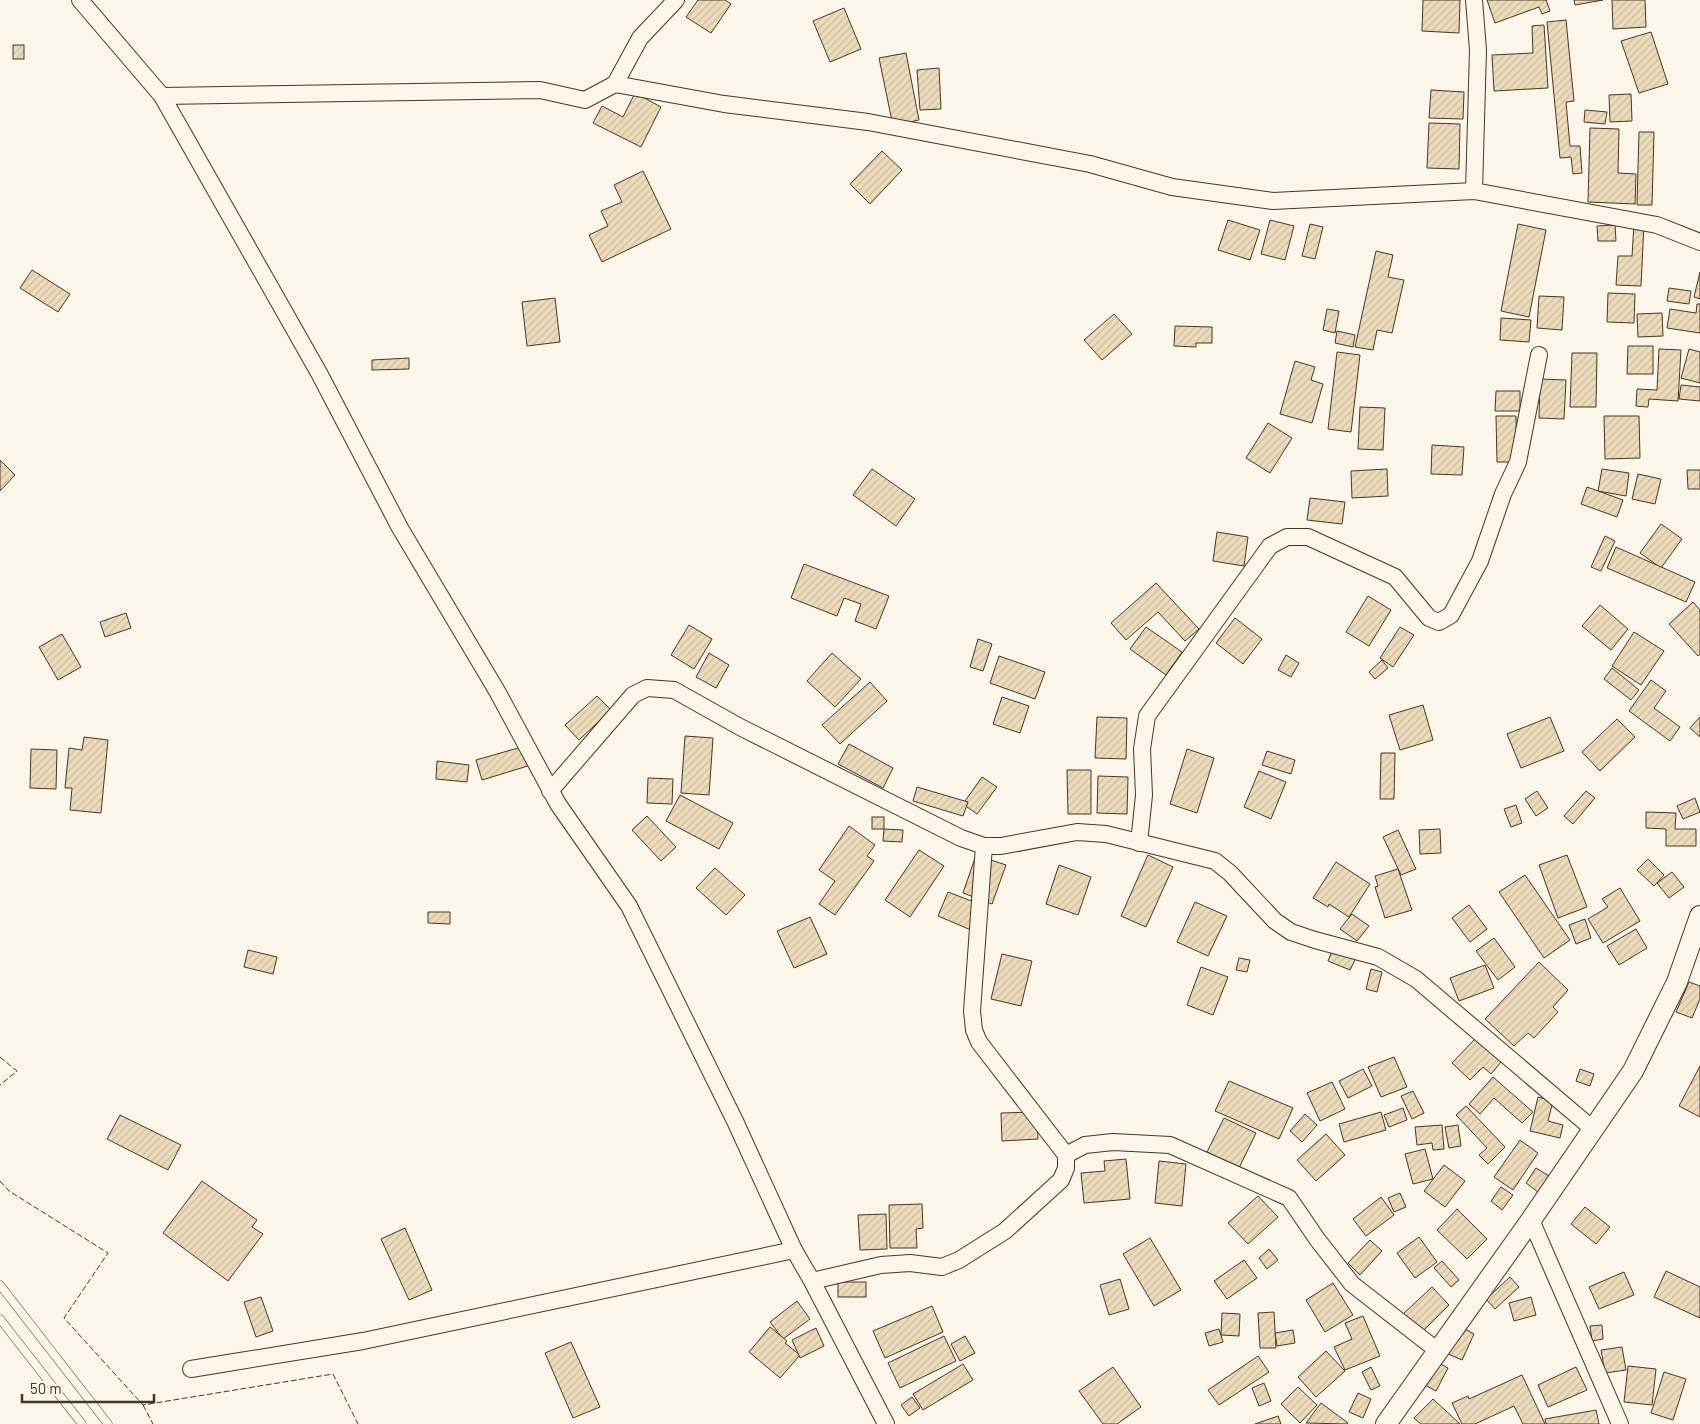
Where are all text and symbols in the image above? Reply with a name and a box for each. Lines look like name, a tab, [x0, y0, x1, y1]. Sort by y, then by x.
scale bar	[22, 1372, 155, 1404]
text: 50 m	[30, 1379, 62, 1397]

